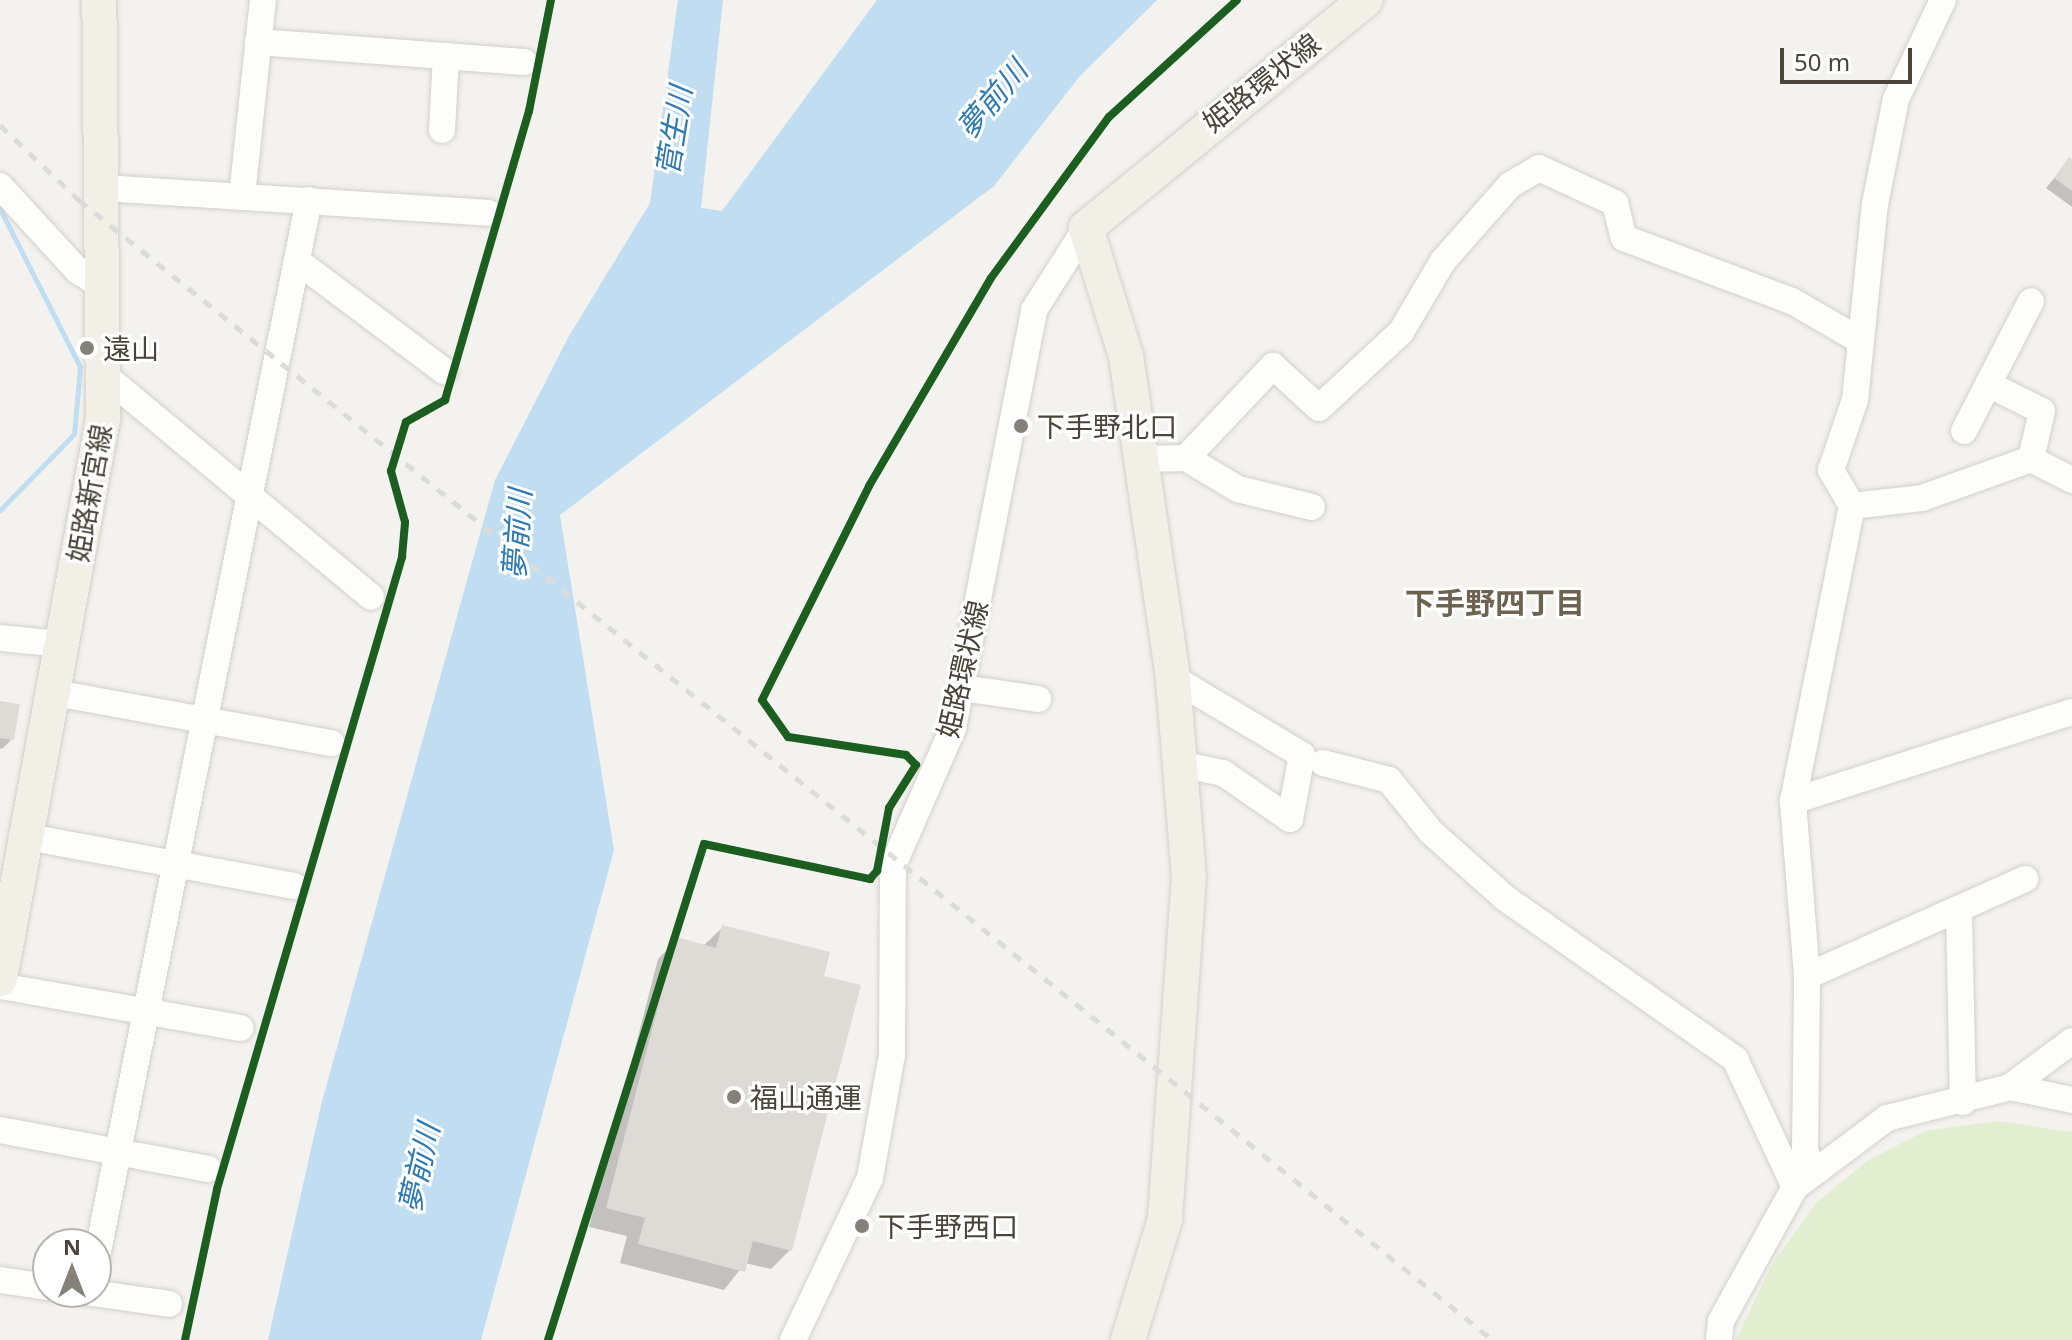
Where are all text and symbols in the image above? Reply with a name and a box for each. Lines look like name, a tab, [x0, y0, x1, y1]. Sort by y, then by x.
street label: 姫路環状線	[1195, 26, 1327, 138]
scale bar	[1784, 32, 1916, 82]
text: 50 m	[1794, 45, 1850, 78]
water label: 夢前川	[949, 53, 1035, 145]
water label: 菅生川	[649, 84, 699, 178]
place label: 遠山	[103, 331, 159, 365]
marker: 遠山	[78, 339, 96, 357]
place label: 下手野北口	[1037, 409, 1177, 443]
marker: 下手野北口	[1012, 417, 1030, 435]
street label: 姫路新宮線	[60, 421, 118, 565]
water label: 夢前川	[496, 488, 538, 580]
district label: 下手野四丁目	[1405, 585, 1585, 621]
street label: 姫路環状線	[930, 597, 994, 741]
place label: 福山通運	[750, 1080, 862, 1114]
marker: 福山通運	[725, 1088, 743, 1106]
water label: 夢前川	[391, 1120, 447, 1216]
place label: 下手野西口	[878, 1209, 1018, 1243]
marker: 下手野西口	[853, 1217, 871, 1235]
north arrow	[32, 1228, 112, 1308]
text: N	[63, 1231, 81, 1261]

